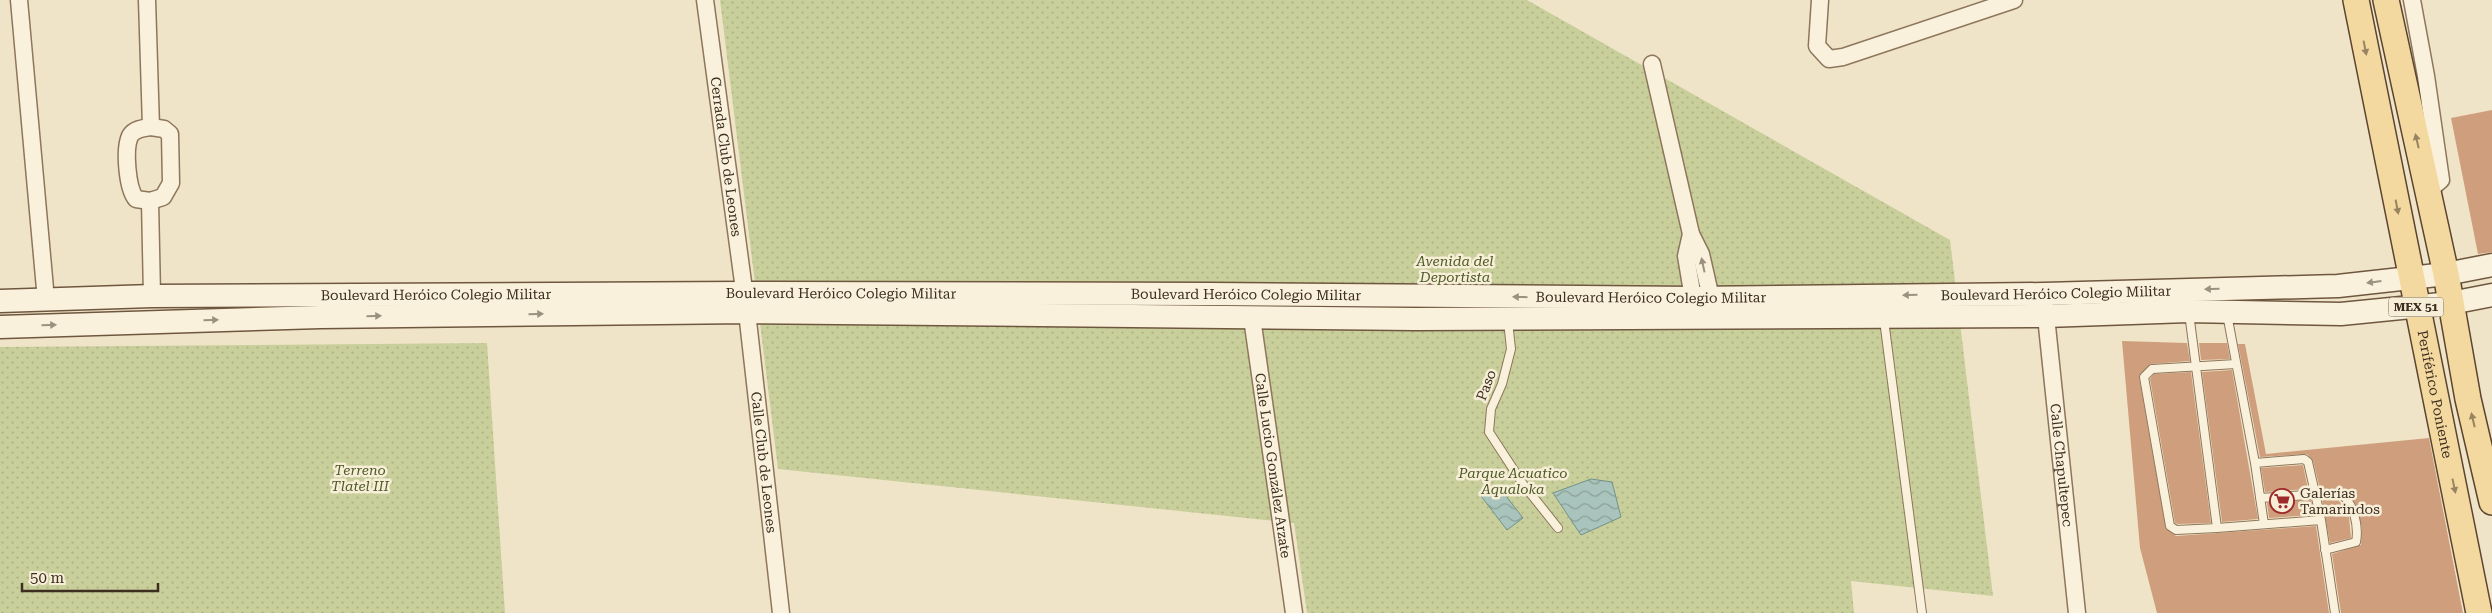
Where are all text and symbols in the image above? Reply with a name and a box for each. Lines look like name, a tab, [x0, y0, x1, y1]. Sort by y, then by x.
one-way arrow	[2362, 40, 2370, 56]
street label: Cerrada Club de Leones	[707, 76, 745, 238]
one-way arrow	[2413, 133, 2421, 149]
one-way arrow	[2393, 200, 2401, 216]
park label: Avenida del Deportista	[1416, 253, 1493, 285]
one-way arrow	[1699, 257, 1707, 273]
one-way arrow	[2366, 278, 2382, 286]
street label: Boulevard Heróico Colegio Militar	[1941, 283, 2172, 303]
street label: Boulevard Heróico Colegio Militar	[726, 285, 956, 301]
one-way arrow	[2204, 285, 2220, 293]
street label: Boulevard Heróico Colegio Militar	[321, 286, 551, 303]
street label: Boulevard Heróico Colegio Militar	[1131, 286, 1361, 303]
street label: Boulevard Heróico Colegio Militar	[1536, 289, 1766, 306]
one-way arrow	[1902, 292, 1918, 300]
one-way arrow	[1512, 293, 1528, 301]
road number: MEX 51	[2388, 298, 2444, 316]
one-way arrow	[528, 310, 544, 318]
one-way arrow	[366, 312, 382, 320]
one-way arrow	[203, 316, 219, 324]
one-way arrow	[41, 321, 57, 329]
street label: Periférico Poniente	[2414, 329, 2456, 460]
street label: Paso	[1473, 367, 1499, 403]
street label: Calle Lucio González Arzate	[1252, 372, 1294, 559]
street label: Calle Club de Leones	[748, 391, 780, 534]
street label: Calle Chapultepec	[2047, 403, 2076, 528]
one-way arrow	[2469, 413, 2477, 428]
park label: Terreno Tlatel III	[331, 462, 390, 494]
park label: Parque Acuatico Aqualoka	[1458, 465, 1567, 497]
one-way arrow	[2450, 479, 2458, 494]
place label: Galerías Tamarindos	[2300, 485, 2380, 517]
supermarket icon: Galerías Tamarindos	[2269, 488, 2295, 514]
scale bar	[22, 560, 159, 592]
text: 50 m	[30, 569, 65, 587]

